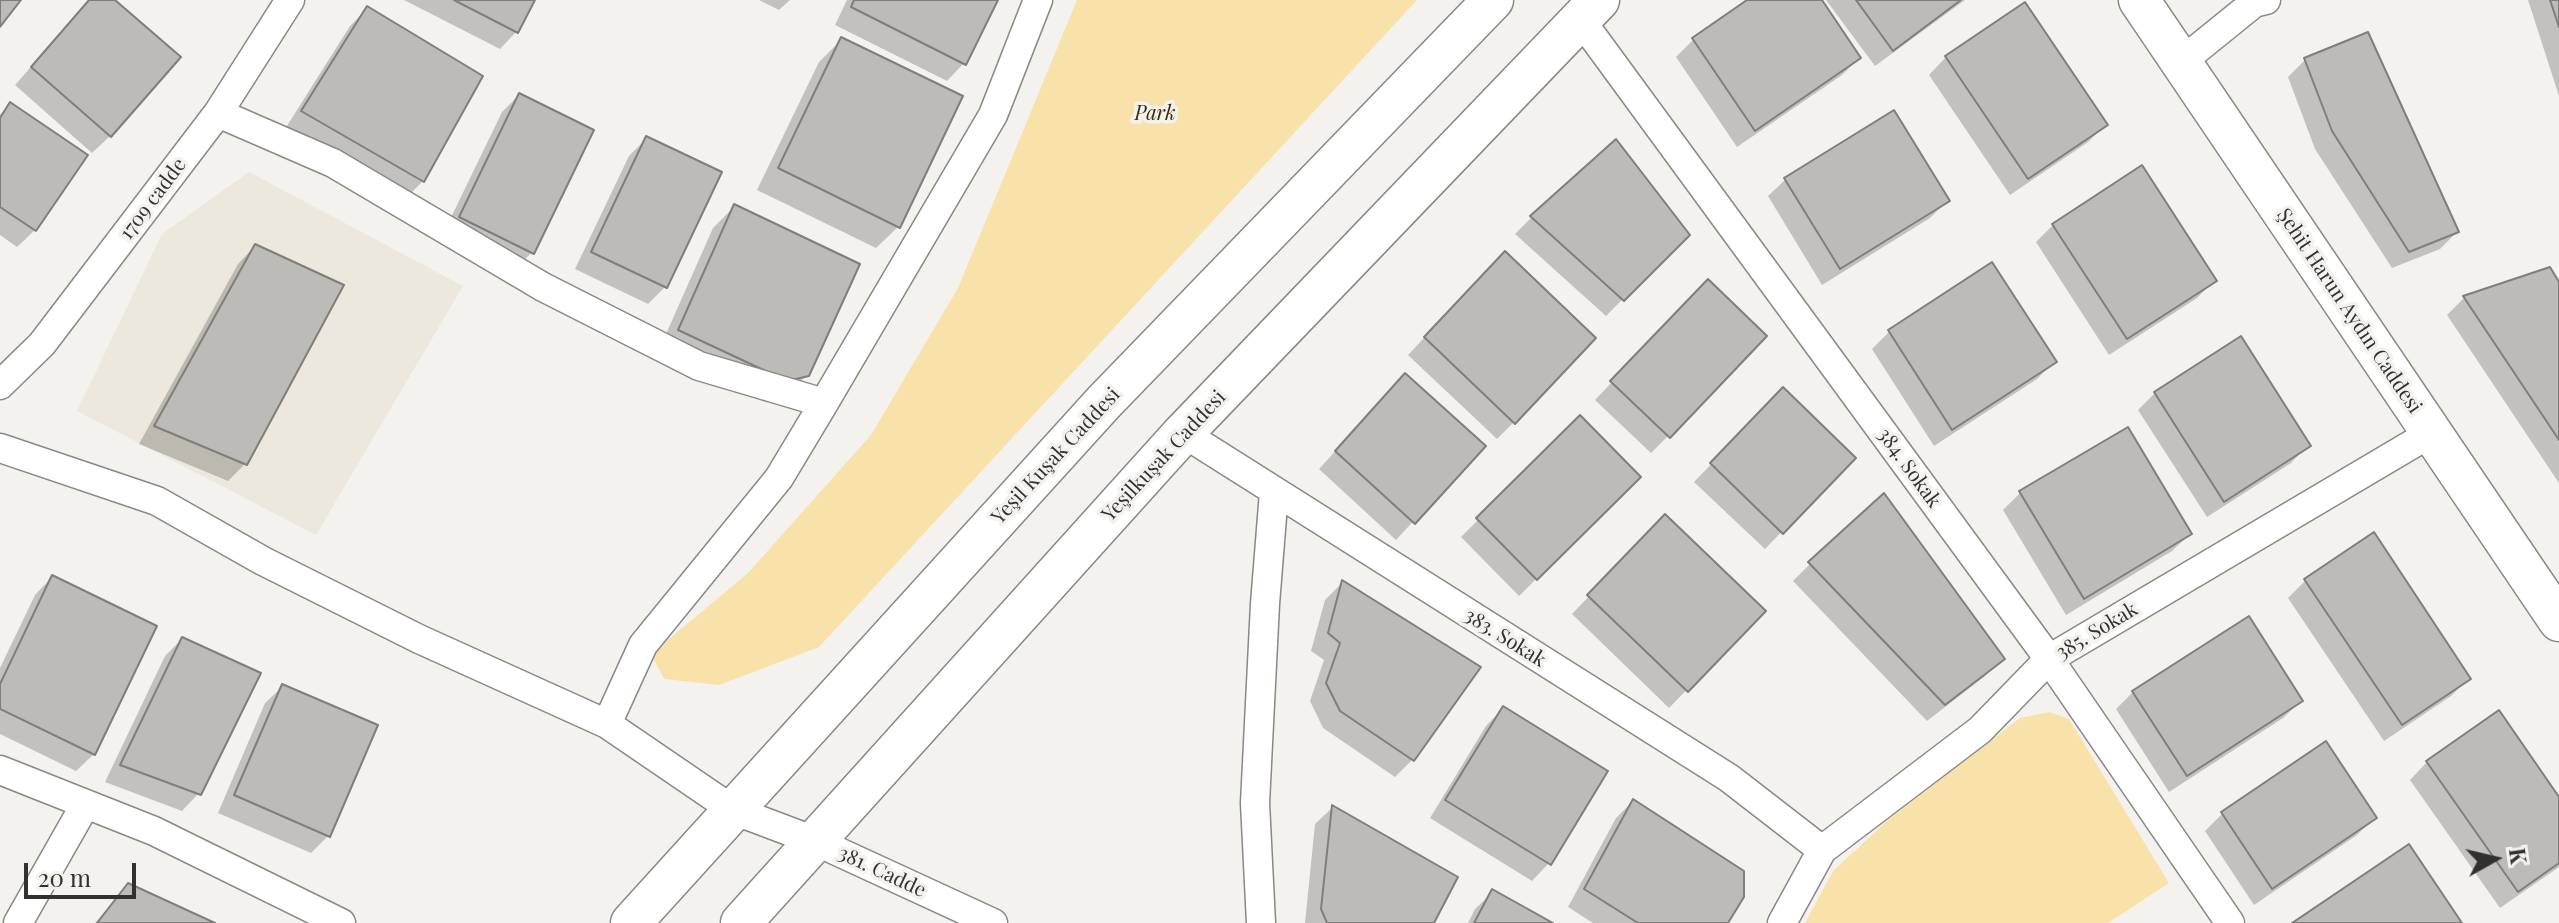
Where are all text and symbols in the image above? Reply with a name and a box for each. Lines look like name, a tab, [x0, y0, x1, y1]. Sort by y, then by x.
park label: Park	[1135, 102, 1175, 126]
street label: 1709 cadde	[115, 154, 191, 244]
street label: Şehit Harun Aydın Caddesi	[2271, 204, 2427, 418]
street label: Yeşil Kuşak Caddesi	[987, 383, 1125, 529]
street label: Yeşilkuşak Caddesi	[1097, 385, 1231, 527]
street label: 384. Sokak	[1872, 423, 1946, 513]
street label: 385. Sokak	[2052, 597, 2142, 665]
street label: 383. Sokak	[1460, 604, 1550, 672]
north arrow	[2455, 819, 2535, 899]
street label: 381. Cadde	[834, 841, 930, 903]
text: K	[2503, 846, 2535, 866]
scale bar	[28, 847, 140, 897]
text: 20 m	[38, 861, 91, 893]

